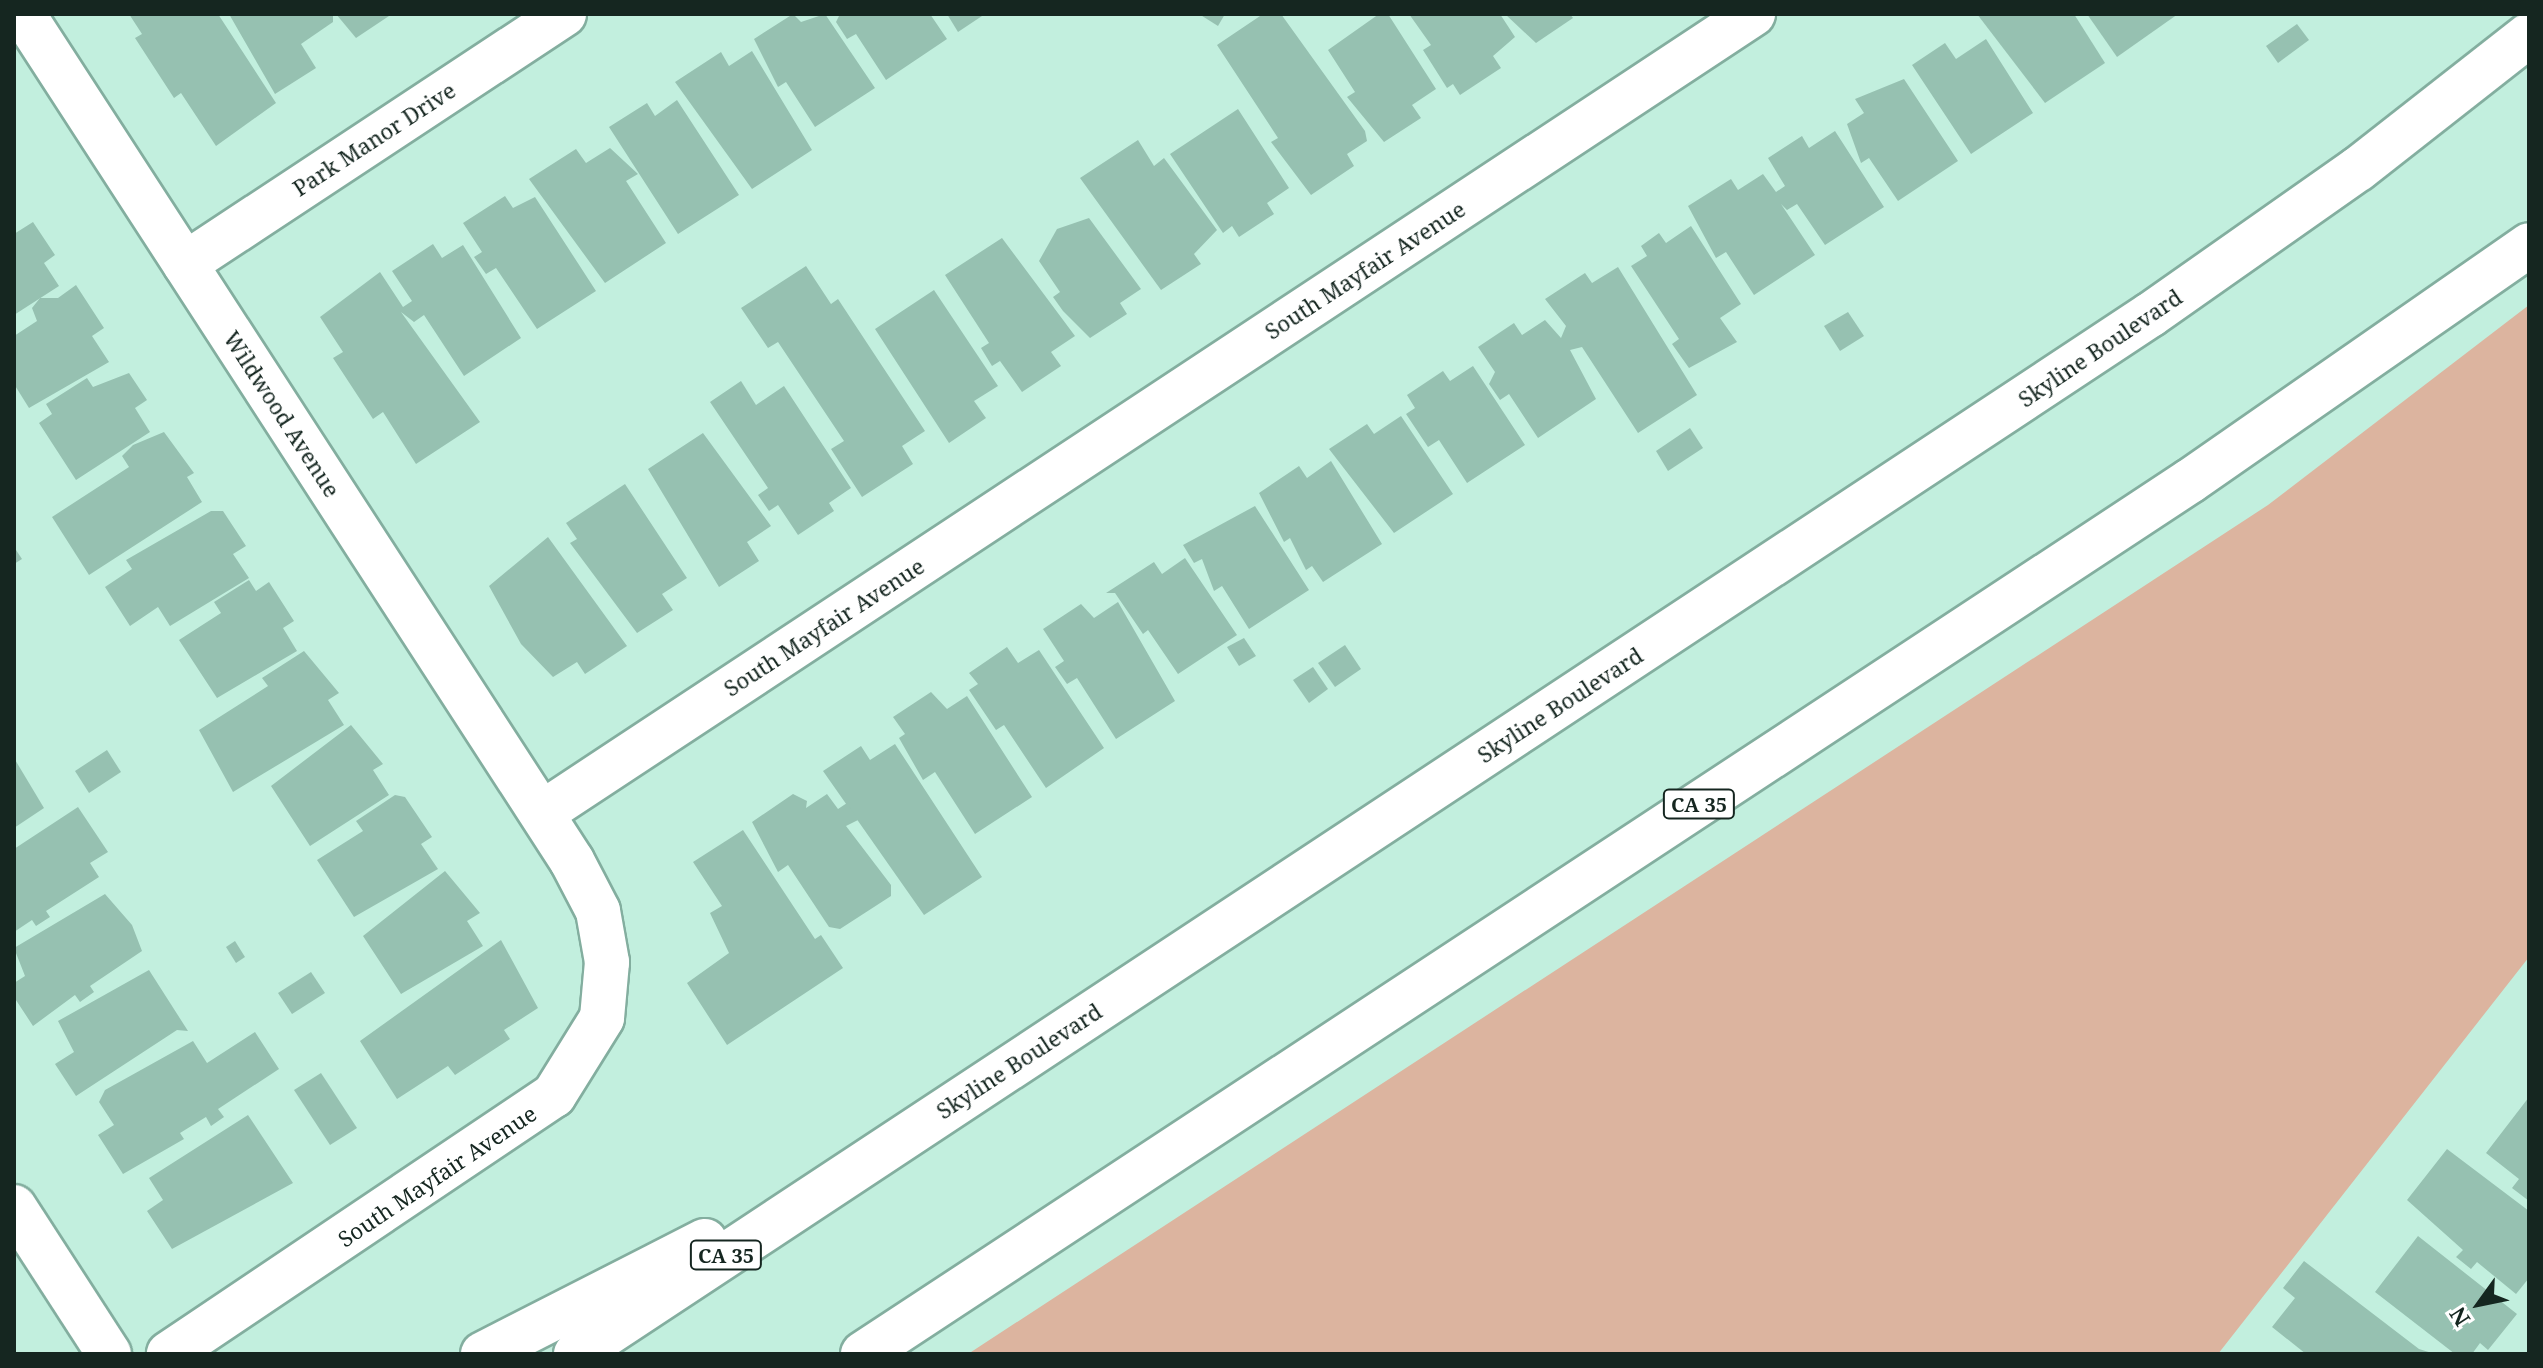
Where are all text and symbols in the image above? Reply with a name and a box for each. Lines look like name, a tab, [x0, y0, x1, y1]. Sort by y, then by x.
street label: Park Manor Drive	[288, 77, 460, 201]
street label: South Mayfair Avenue	[1260, 195, 1470, 345]
street label: Skyline Boulevard	[2013, 284, 2187, 412]
street label: Wildwood Avenue	[218, 326, 346, 502]
street label: South Mayfair Avenue	[719, 552, 929, 702]
street label: Skyline Boulevard	[1473, 642, 1647, 768]
road number: CA 35	[1661, 788, 1737, 820]
street label: Skyline Boulevard	[932, 998, 1106, 1124]
street label: South Mayfair Avenue	[333, 1100, 541, 1252]
road number: CA 35	[688, 1239, 764, 1271]
north arrow	[2439, 1264, 2519, 1344]
text: N	[2442, 1302, 2476, 1333]

